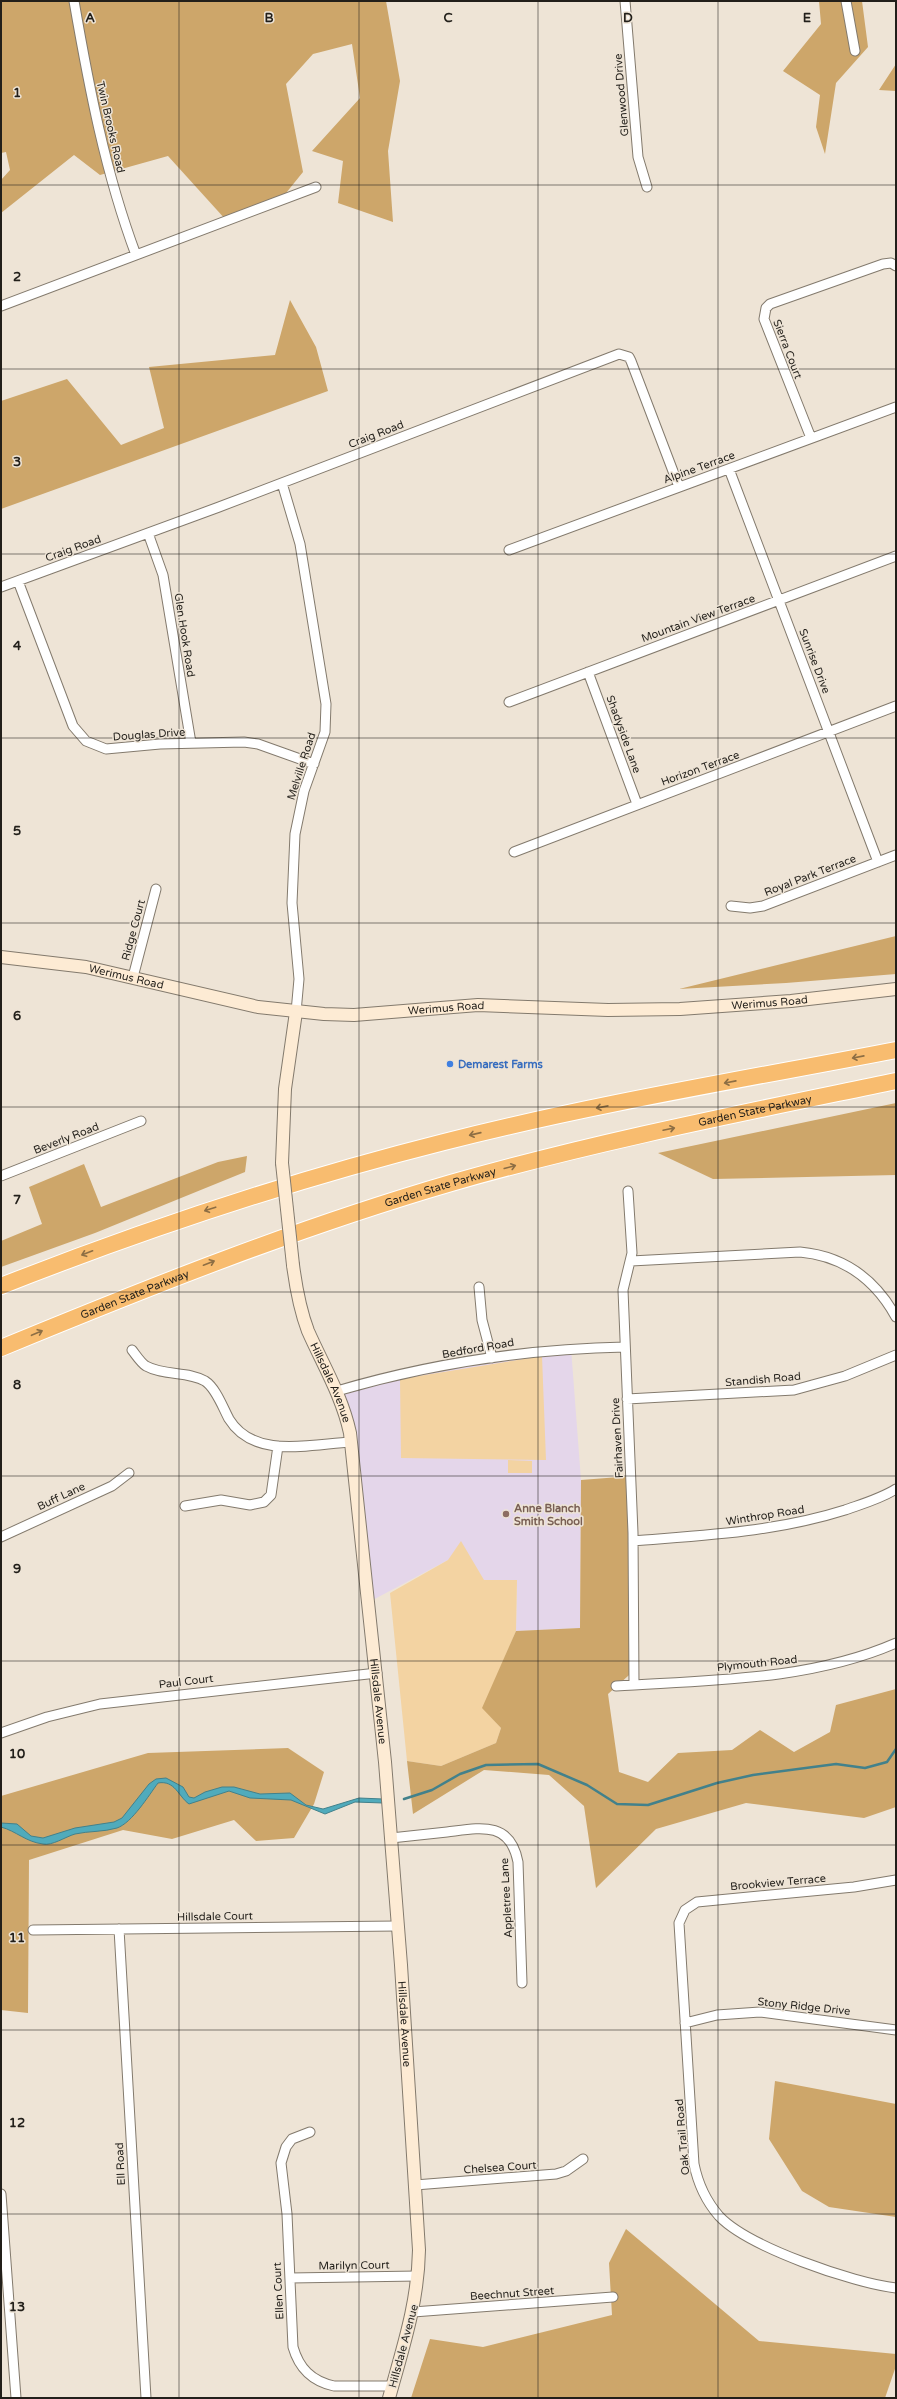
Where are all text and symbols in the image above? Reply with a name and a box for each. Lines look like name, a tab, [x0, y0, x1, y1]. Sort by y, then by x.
text: A	[85, 10, 95, 26]
text: B	[264, 10, 274, 26]
text: C	[443, 10, 453, 26]
text: D	[623, 10, 633, 26]
text: E	[803, 10, 811, 26]
street label: Glenwood Drive	[611, 53, 632, 137]
street label: Twin Brooks Road	[94, 80, 127, 174]
text: 1	[13, 85, 21, 101]
text: 2	[13, 269, 21, 285]
street label: Sierra Court	[770, 318, 805, 381]
street label: Craig Road	[347, 418, 406, 451]
street label: Alpine Terrace	[662, 448, 737, 486]
text: 3	[13, 454, 21, 470]
street label: Craig Road	[44, 532, 103, 565]
street label: Glen Hook Road	[171, 592, 198, 678]
street label: Mountain View Terrace	[640, 592, 757, 645]
street label: Sunrise Drive	[796, 627, 833, 695]
text: 4	[13, 638, 22, 654]
street label: Shadyside Lane	[603, 693, 644, 775]
street label: Douglas Drive	[112, 725, 186, 744]
street label: Melville Road	[284, 731, 319, 802]
street label: Horizon Terrace	[659, 748, 741, 789]
text: 5	[13, 823, 21, 839]
street label: Royal Park Terrace	[762, 852, 858, 899]
street label: Ridge Court	[119, 898, 148, 962]
street label: Werimus Road	[88, 962, 165, 992]
street label: Werimus Road	[731, 993, 809, 1012]
street label: Werimus Road	[408, 999, 485, 1018]
text: 6	[13, 1008, 21, 1024]
one-way arrow	[852, 1054, 865, 1062]
place label: Demarest Farms	[458, 1058, 543, 1071]
marker: Demarest Farms	[445, 1059, 455, 1069]
one-way arrow	[724, 1078, 737, 1086]
street label: Garden State Parkway	[697, 1093, 813, 1129]
one-way arrow	[596, 1103, 609, 1111]
street label: Beverly Road	[32, 1120, 101, 1157]
one-way arrow	[662, 1124, 675, 1132]
one-way arrow	[469, 1131, 482, 1139]
one-way arrow	[503, 1163, 516, 1170]
street label: Garden State Parkway	[383, 1165, 497, 1210]
text: 7	[13, 1192, 21, 1208]
one-way arrow	[203, 1206, 216, 1213]
one-way arrow	[82, 1249, 94, 1257]
one-way arrow	[203, 1259, 215, 1267]
street label: Garden State Parkway	[79, 1267, 191, 1322]
one-way arrow	[31, 1329, 43, 1336]
street label: Bedford Road	[441, 1336, 515, 1361]
street label: Hillsdale Avenue	[307, 1340, 353, 1424]
street label: Standish Road	[725, 1370, 801, 1389]
text: 8	[13, 1377, 21, 1393]
street label: Fairhaven Drive	[609, 1397, 626, 1478]
street label: Buff Lane	[35, 1480, 87, 1513]
place label: Anne Blanch Smith School	[514, 1502, 583, 1528]
street label: Winthrop Road	[725, 1503, 805, 1528]
marker: Anne Blanch Smith School	[501, 1509, 511, 1519]
text: 9	[13, 1561, 21, 1577]
street label: Plymouth Road	[716, 1653, 798, 1674]
street label: Hillsdale Avenue	[367, 1658, 389, 1745]
street label: Paul Court	[158, 1672, 214, 1691]
text: 10	[9, 1746, 25, 1762]
street label: Appletree Lane	[498, 1858, 515, 1938]
street label: Brookview Terrace	[730, 1872, 827, 1893]
street label: Hillsdale Court	[177, 1909, 253, 1924]
text: 11	[9, 1930, 25, 1946]
street label: Hillsdale Avenue	[395, 1981, 413, 2067]
street label: Stony Ridge Drive	[757, 1995, 851, 2018]
street label: Oak Trail Road	[673, 2098, 692, 2176]
text: 12	[9, 2115, 25, 2131]
street label: Ell Road	[113, 2142, 128, 2186]
street label: Chelsea Court	[463, 2158, 537, 2177]
street label: Marilyn Court	[318, 2258, 390, 2273]
street label: Ellen Court	[271, 2262, 286, 2320]
street label: Beechnut Street	[469, 2284, 555, 2303]
text: 13	[9, 2299, 25, 2315]
street label: Hillsdale Avenue	[386, 2303, 421, 2389]

